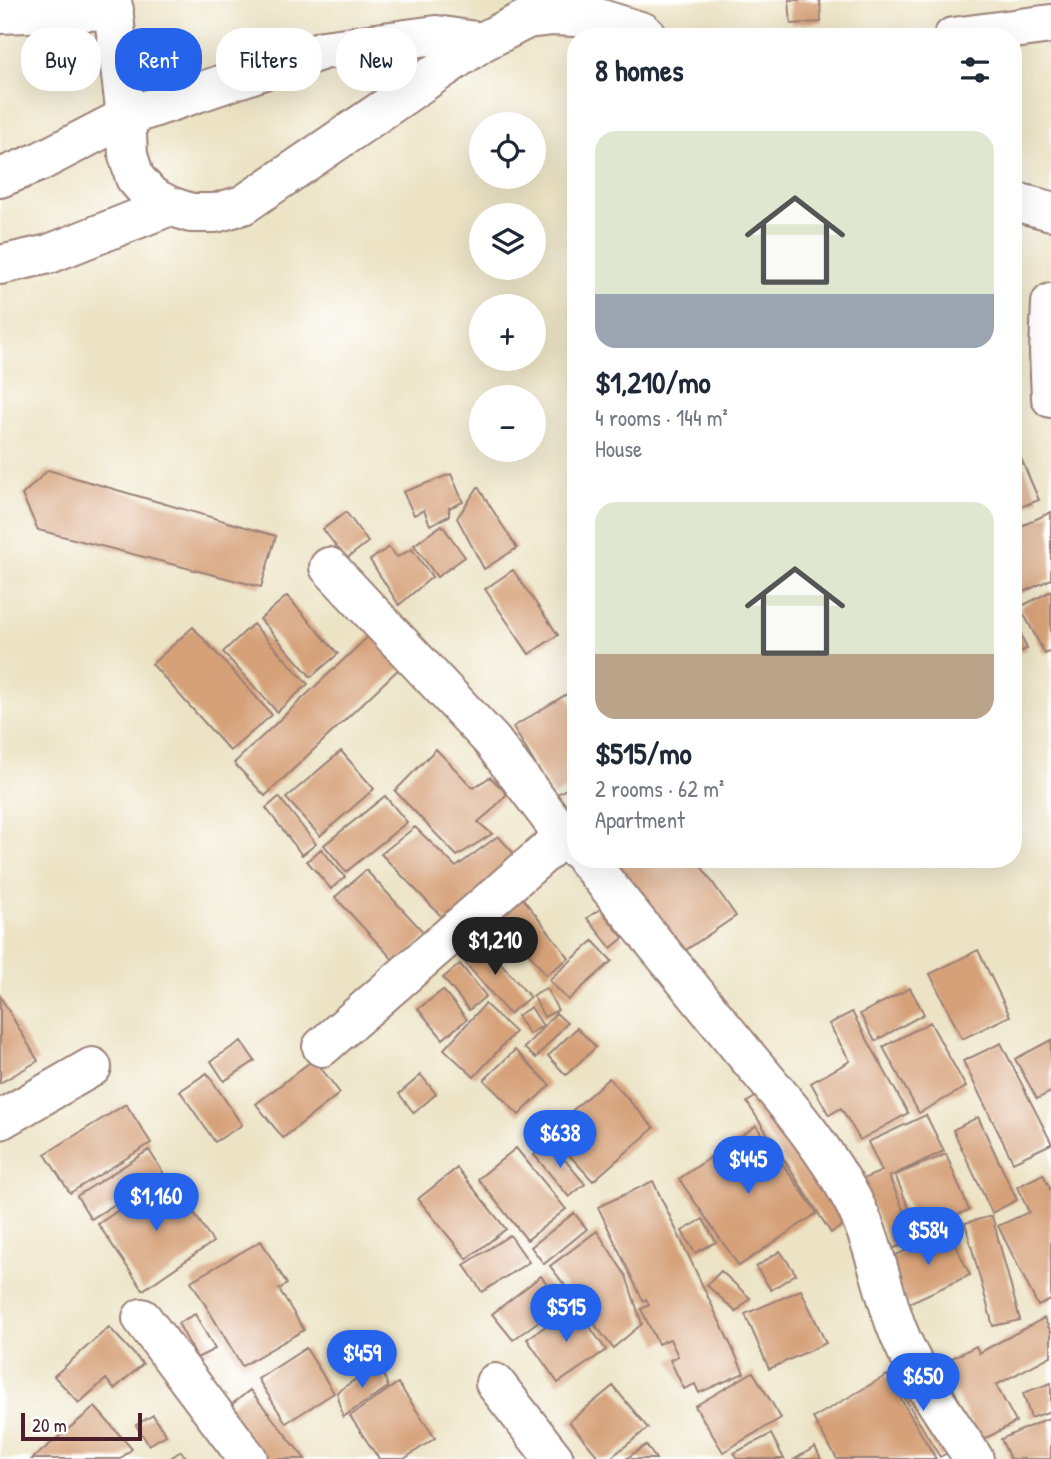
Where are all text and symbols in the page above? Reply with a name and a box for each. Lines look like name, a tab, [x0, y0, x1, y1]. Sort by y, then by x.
chip: Buy	[21, 28, 101, 91]
chip: Rent	[115, 28, 202, 91]
chip: Filters	[216, 28, 322, 91]
chip: New	[336, 28, 417, 91]
text: 8 homes	[595, 50, 683, 90]
icon: filters	[956, 51, 994, 89]
map controls	[469, 112, 546, 462]
button: locate	[469, 112, 546, 189]
icon: home	[732, 177, 858, 303]
button: layers	[469, 203, 546, 280]
button: +	[469, 294, 546, 371]
text: $1,210/mo	[595, 362, 711, 402]
button: −	[469, 385, 546, 462]
text: 4 rooms · 144 m²	[595, 402, 728, 433]
text: House	[595, 433, 642, 464]
icon: home	[732, 548, 858, 674]
text: $515/mo	[595, 733, 692, 773]
text: 2 rooms · 62 m²	[595, 773, 724, 804]
text: Apartment	[595, 804, 685, 835]
pin: $1,210	[438, 918, 552, 977]
text: $1,210	[468, 924, 522, 955]
pin: $638	[519, 1110, 601, 1170]
text: $638	[539, 1117, 581, 1148]
pin: $445	[707, 1136, 789, 1196]
text: $445	[729, 1143, 767, 1174]
pin: $1,160	[99, 1174, 213, 1233]
text: $1,160	[130, 1180, 182, 1211]
pin: $584	[887, 1208, 969, 1267]
text: $584	[908, 1214, 948, 1245]
pin: $515	[525, 1284, 607, 1344]
text: $515	[546, 1291, 586, 1322]
pin: $459	[321, 1330, 403, 1390]
text: $459	[343, 1337, 381, 1368]
pin: $650	[882, 1354, 964, 1413]
text: $650	[903, 1360, 943, 1391]
scale bar	[21, 1410, 142, 1442]
text: 20 m	[32, 1412, 67, 1438]

